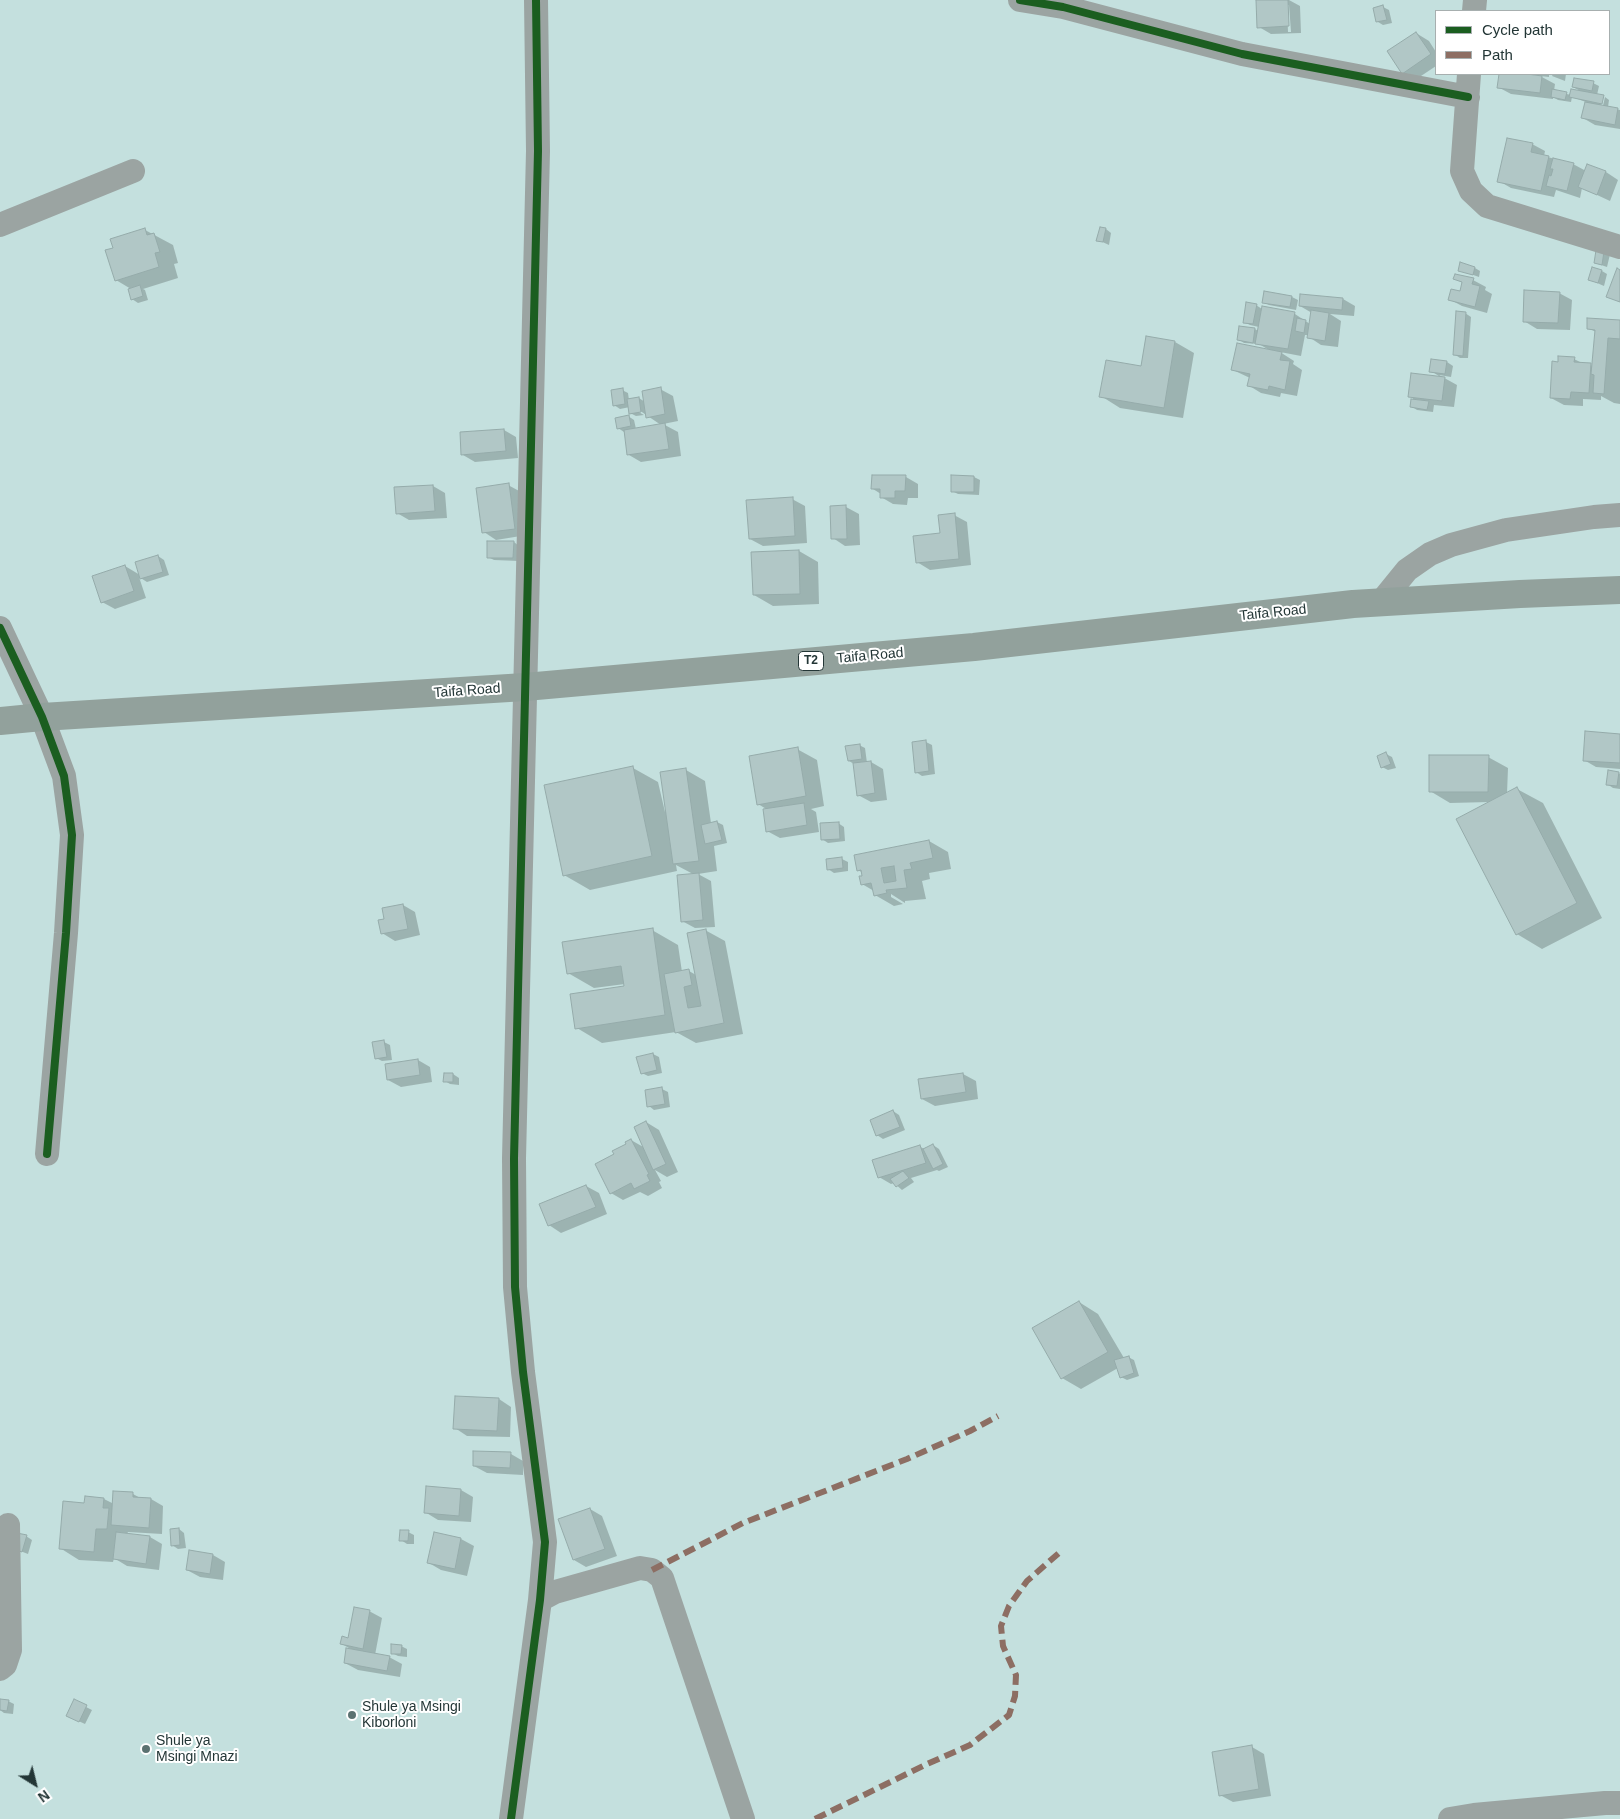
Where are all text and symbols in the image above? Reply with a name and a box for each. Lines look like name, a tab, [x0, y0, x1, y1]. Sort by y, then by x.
legend	[1435, 10, 1610, 75]
text: Cycle path	[1482, 21, 1553, 38]
text: Path	[1482, 46, 1513, 63]
street label: Taifa Road	[1239, 601, 1307, 625]
street label: Taifa Road	[836, 645, 904, 667]
road number: T2	[798, 651, 824, 670]
street label: Taifa Road	[433, 680, 501, 702]
place label: Shule ya Msingi Kiborloni	[362, 1699, 461, 1731]
marker: Shule ya Msingi Kiborloni	[346, 1709, 358, 1721]
place label: Shule ya Msingi Mnazi	[156, 1733, 238, 1765]
marker: Shule ya Msingi Mnazi	[140, 1743, 152, 1755]
north arrow	[10, 1759, 60, 1809]
text: N	[35, 1787, 53, 1806]

